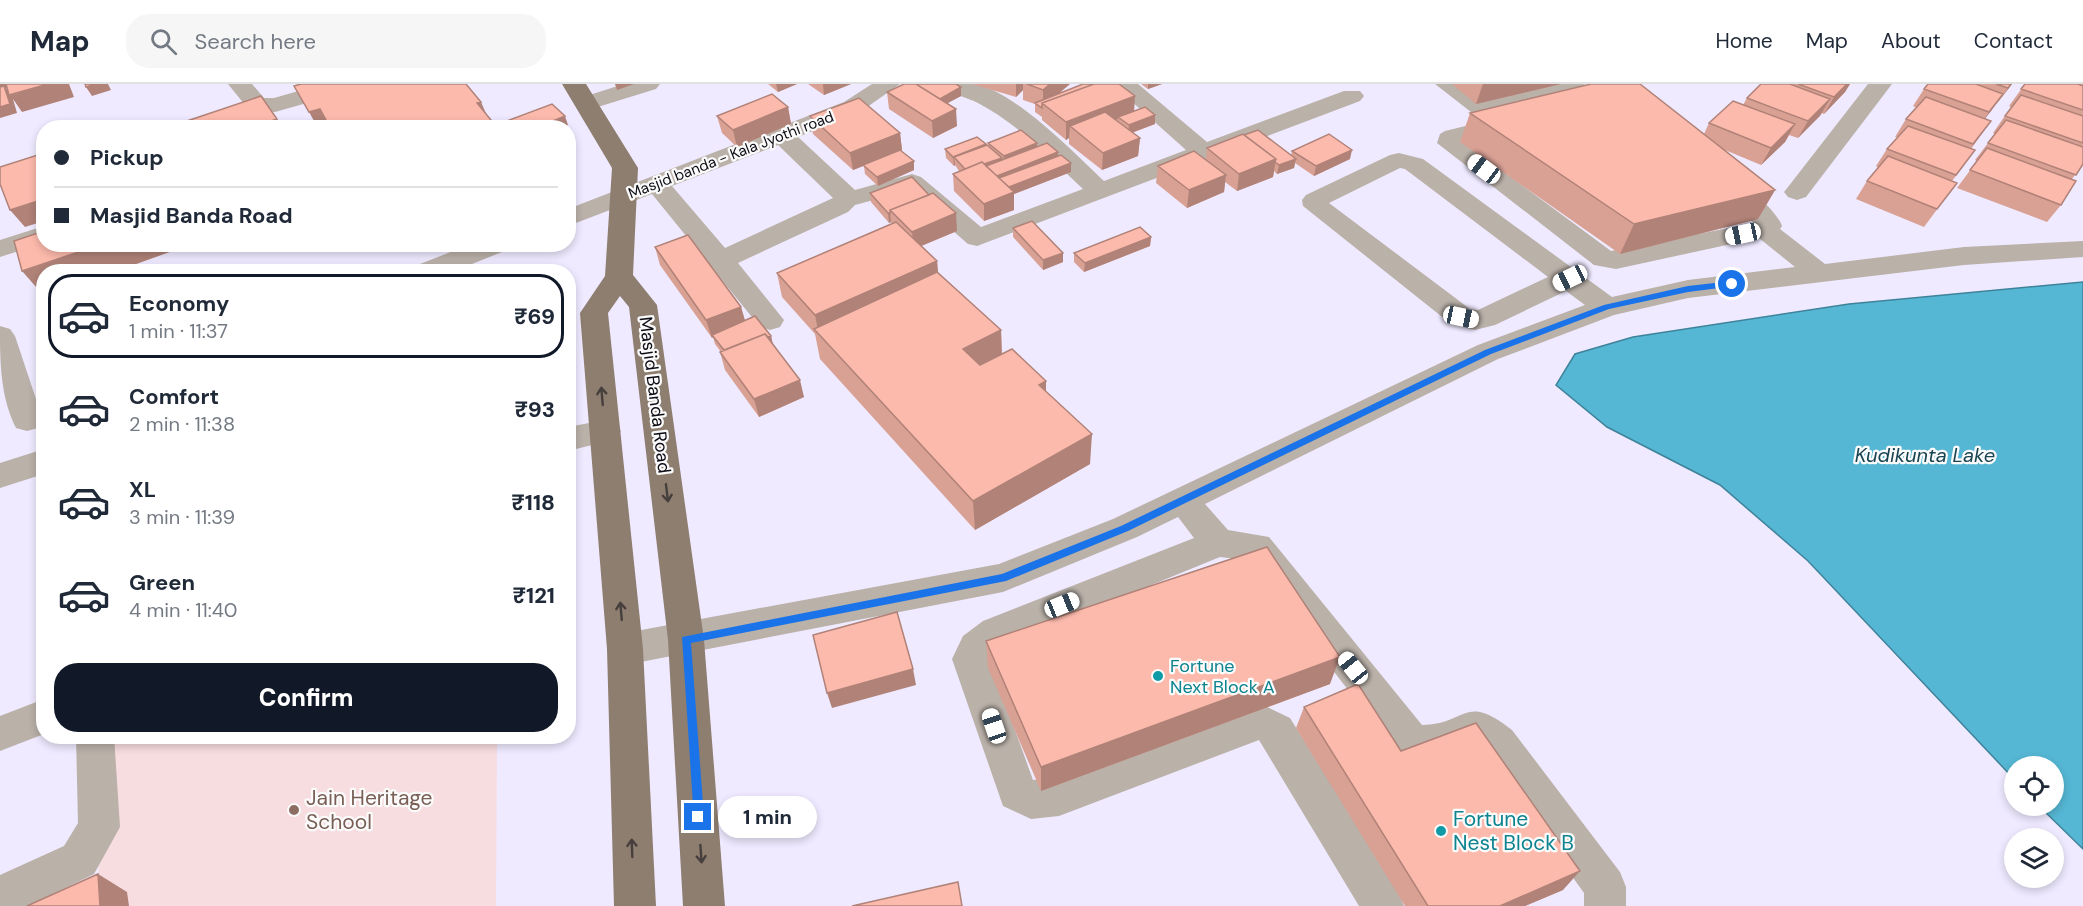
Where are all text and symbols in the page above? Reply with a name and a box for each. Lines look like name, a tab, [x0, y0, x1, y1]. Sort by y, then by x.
search box	[126, 14, 546, 68]
text: Map	[30, 23, 90, 60]
icon: search	[147, 25, 180, 58]
text: Search here	[195, 27, 316, 56]
text: Home	[1715, 27, 1773, 55]
text: Map	[1806, 27, 1848, 55]
text: About	[1881, 27, 1941, 55]
text: Contact	[1974, 27, 2053, 55]
street label: Masjid banda - Kala Jyothi road	[625, 107, 837, 203]
text: Pickup	[90, 143, 164, 172]
car	[1464, 151, 1504, 187]
text: Masjid Banda Road	[90, 201, 293, 230]
car	[1724, 221, 1762, 247]
car	[1550, 262, 1590, 294]
route start	[1718, 270, 1745, 297]
icon: car	[57, 289, 111, 343]
text: Economy	[129, 289, 229, 318]
text: ₹69	[514, 302, 555, 331]
car	[1442, 304, 1480, 330]
street label: Masjid Banda Road	[633, 315, 677, 475]
text: 1 min · 11:37	[129, 318, 228, 344]
icon: car	[57, 382, 111, 436]
text: Comfort	[129, 382, 219, 411]
one-way arrow	[596, 386, 607, 406]
text: ₹93	[514, 395, 555, 424]
text: 2 min · 11:38	[129, 411, 235, 437]
water label: Kudikunta Lake	[1855, 442, 1995, 468]
icon: car	[57, 475, 111, 529]
text: XL	[129, 475, 156, 504]
one-way arrow	[662, 482, 673, 502]
text: ₹118	[511, 488, 555, 517]
text: 3 min · 11:39	[129, 504, 235, 530]
icon: car	[57, 568, 111, 622]
text: Green	[129, 568, 195, 597]
text: ₹121	[513, 581, 555, 610]
car	[1042, 590, 1082, 620]
text: 4 min · 11:40	[129, 597, 238, 623]
one-way arrow	[615, 601, 626, 621]
car	[1335, 648, 1371, 688]
place label: Fortune Next Block A	[1170, 654, 1275, 699]
button: Confirm	[54, 663, 558, 732]
marker: Fortune Next Block A	[1151, 669, 1165, 683]
car	[980, 706, 1008, 746]
map controls	[2004, 756, 2064, 888]
button: locate	[2004, 756, 2064, 816]
place label: Jain Heritage School	[306, 784, 433, 836]
callout: 1 min	[719, 796, 818, 838]
marker: Jain Heritage School	[287, 803, 301, 817]
route end	[684, 803, 711, 830]
text: 1 min	[743, 804, 792, 830]
place label: Fortune Nest Block B	[1453, 805, 1574, 857]
marker: Fortune Nest Block B	[1434, 824, 1448, 838]
button: layers	[2004, 828, 2064, 888]
one-way arrow	[627, 838, 638, 858]
one-way arrow	[695, 844, 706, 864]

